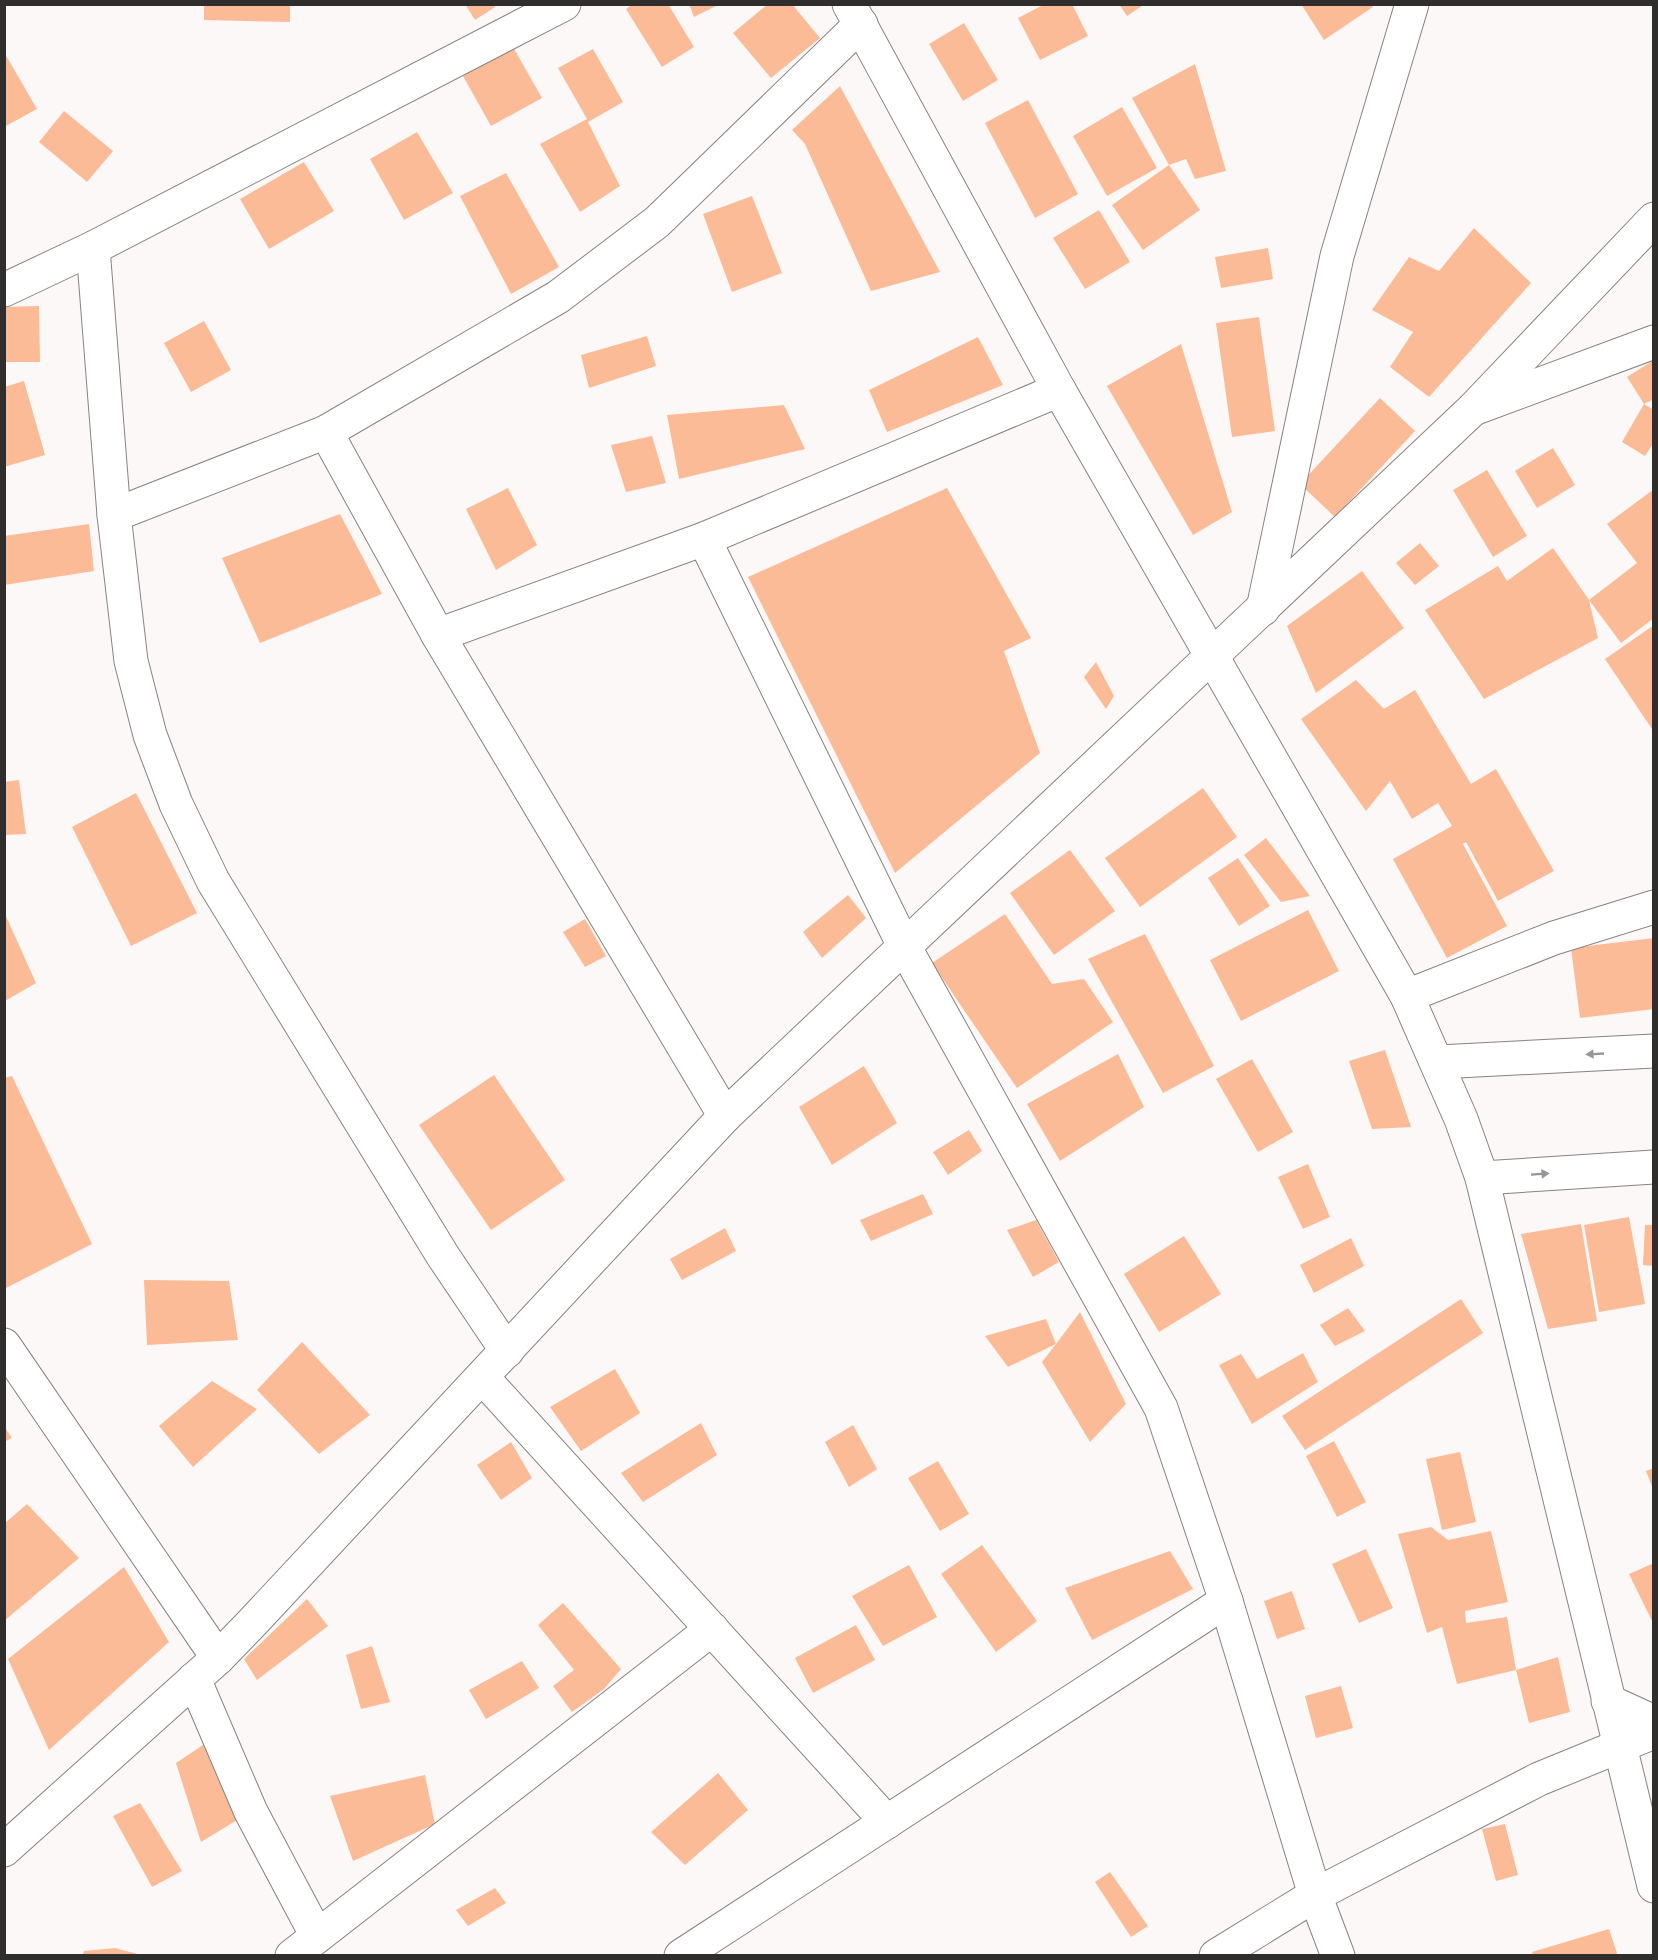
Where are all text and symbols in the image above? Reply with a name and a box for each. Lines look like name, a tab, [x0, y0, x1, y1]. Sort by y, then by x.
one-way arrow	[1586, 1049, 1605, 1058]
one-way arrow	[1531, 1169, 1550, 1179]

